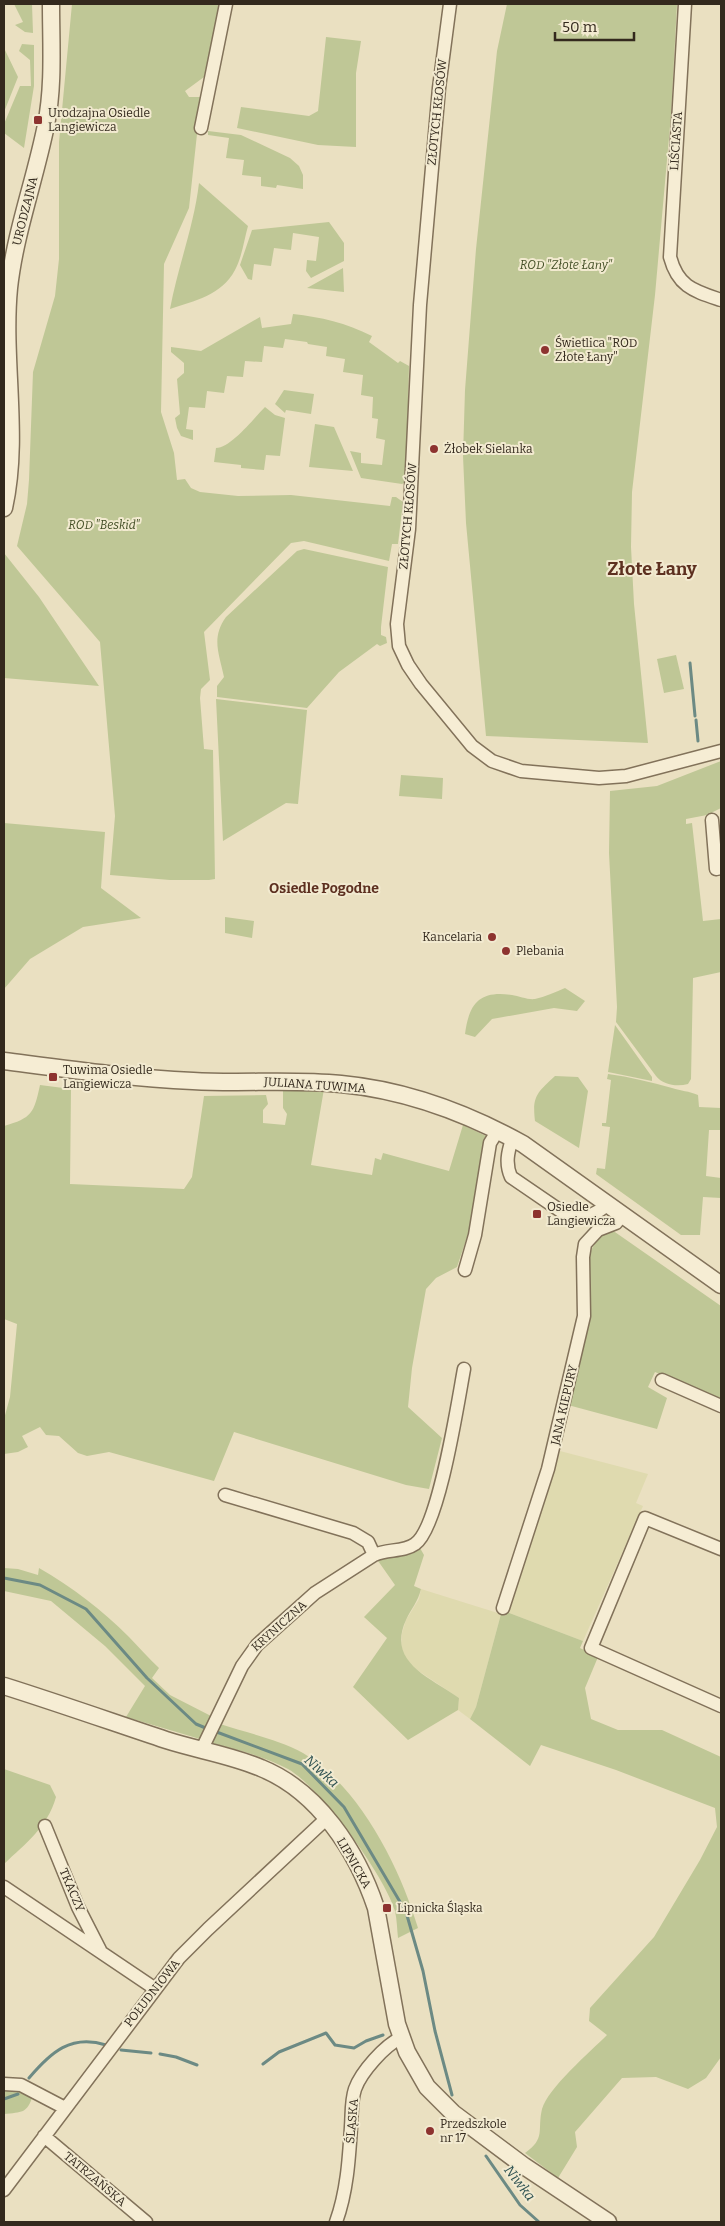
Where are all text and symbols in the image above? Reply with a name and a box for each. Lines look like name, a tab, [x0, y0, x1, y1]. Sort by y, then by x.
scale bar	[555, 10, 634, 42]
text: 50 m	[562, 18, 598, 36]
street label: ZŁOTYCH KŁOSÓW	[423, 57, 450, 166]
place label: Urodzajna Osiedle Langiewicza	[48, 106, 150, 134]
street label: LIŚCIASTA	[666, 111, 685, 171]
marker: Urodzajna Osiedle Langiewicza	[32, 114, 44, 126]
street label: URODZAJNA	[10, 175, 40, 247]
park label: ROD "Złote Łany"	[520, 258, 613, 272]
place label: Świetlica "ROD Złote Łany"	[555, 335, 637, 364]
marker: Świetlica "ROD Złote Łany"	[539, 344, 551, 356]
place label: Żłobek Sielanka	[444, 441, 533, 456]
marker: Żłobek Sielanka	[428, 443, 440, 455]
street label: ZŁOTYCH KŁOSÓW	[395, 461, 420, 570]
park label: ROD "Beskid"	[68, 518, 140, 532]
district label: Złote Łany	[607, 558, 698, 580]
district label: Osiedle Pogodne	[269, 880, 379, 897]
place label: Kancelaria	[422, 930, 482, 944]
marker: Kancelaria	[486, 931, 498, 943]
place label: Plebania	[516, 944, 565, 958]
marker: Plebania	[500, 945, 512, 957]
place label: Tuwima Osiedle Langiewicza	[63, 1063, 152, 1091]
marker: Tuwima Osiedle Langiewicza	[47, 1071, 59, 1083]
street label: JULIANA TUWIMA	[262, 1074, 367, 1096]
place label: Osiedle Langiewicza	[547, 1200, 616, 1228]
marker: Osiedle Langiewicza	[531, 1208, 543, 1220]
street label: JANA KIEPURY	[548, 1363, 580, 1447]
street label: KRYNICZNA	[249, 1597, 310, 1654]
water label: Niwka	[301, 1751, 342, 1791]
street label: LIPNICKA	[334, 1835, 374, 1891]
street label: TKACZY	[57, 1866, 88, 1914]
place label: Lipnicka Śląska	[397, 1900, 483, 1915]
marker: Lipnicka Śląska	[381, 1902, 393, 1914]
street label: POŁUDNIOWA	[121, 1956, 183, 2029]
street label: ŚLĄSKA	[342, 2097, 361, 2144]
place label: Przedszkole nr 17	[440, 2117, 507, 2145]
marker: Przedszkole nr 17	[424, 2125, 436, 2137]
street label: TATRZAŃSKA	[61, 2148, 130, 2209]
water label: Niwka	[500, 2162, 539, 2205]

